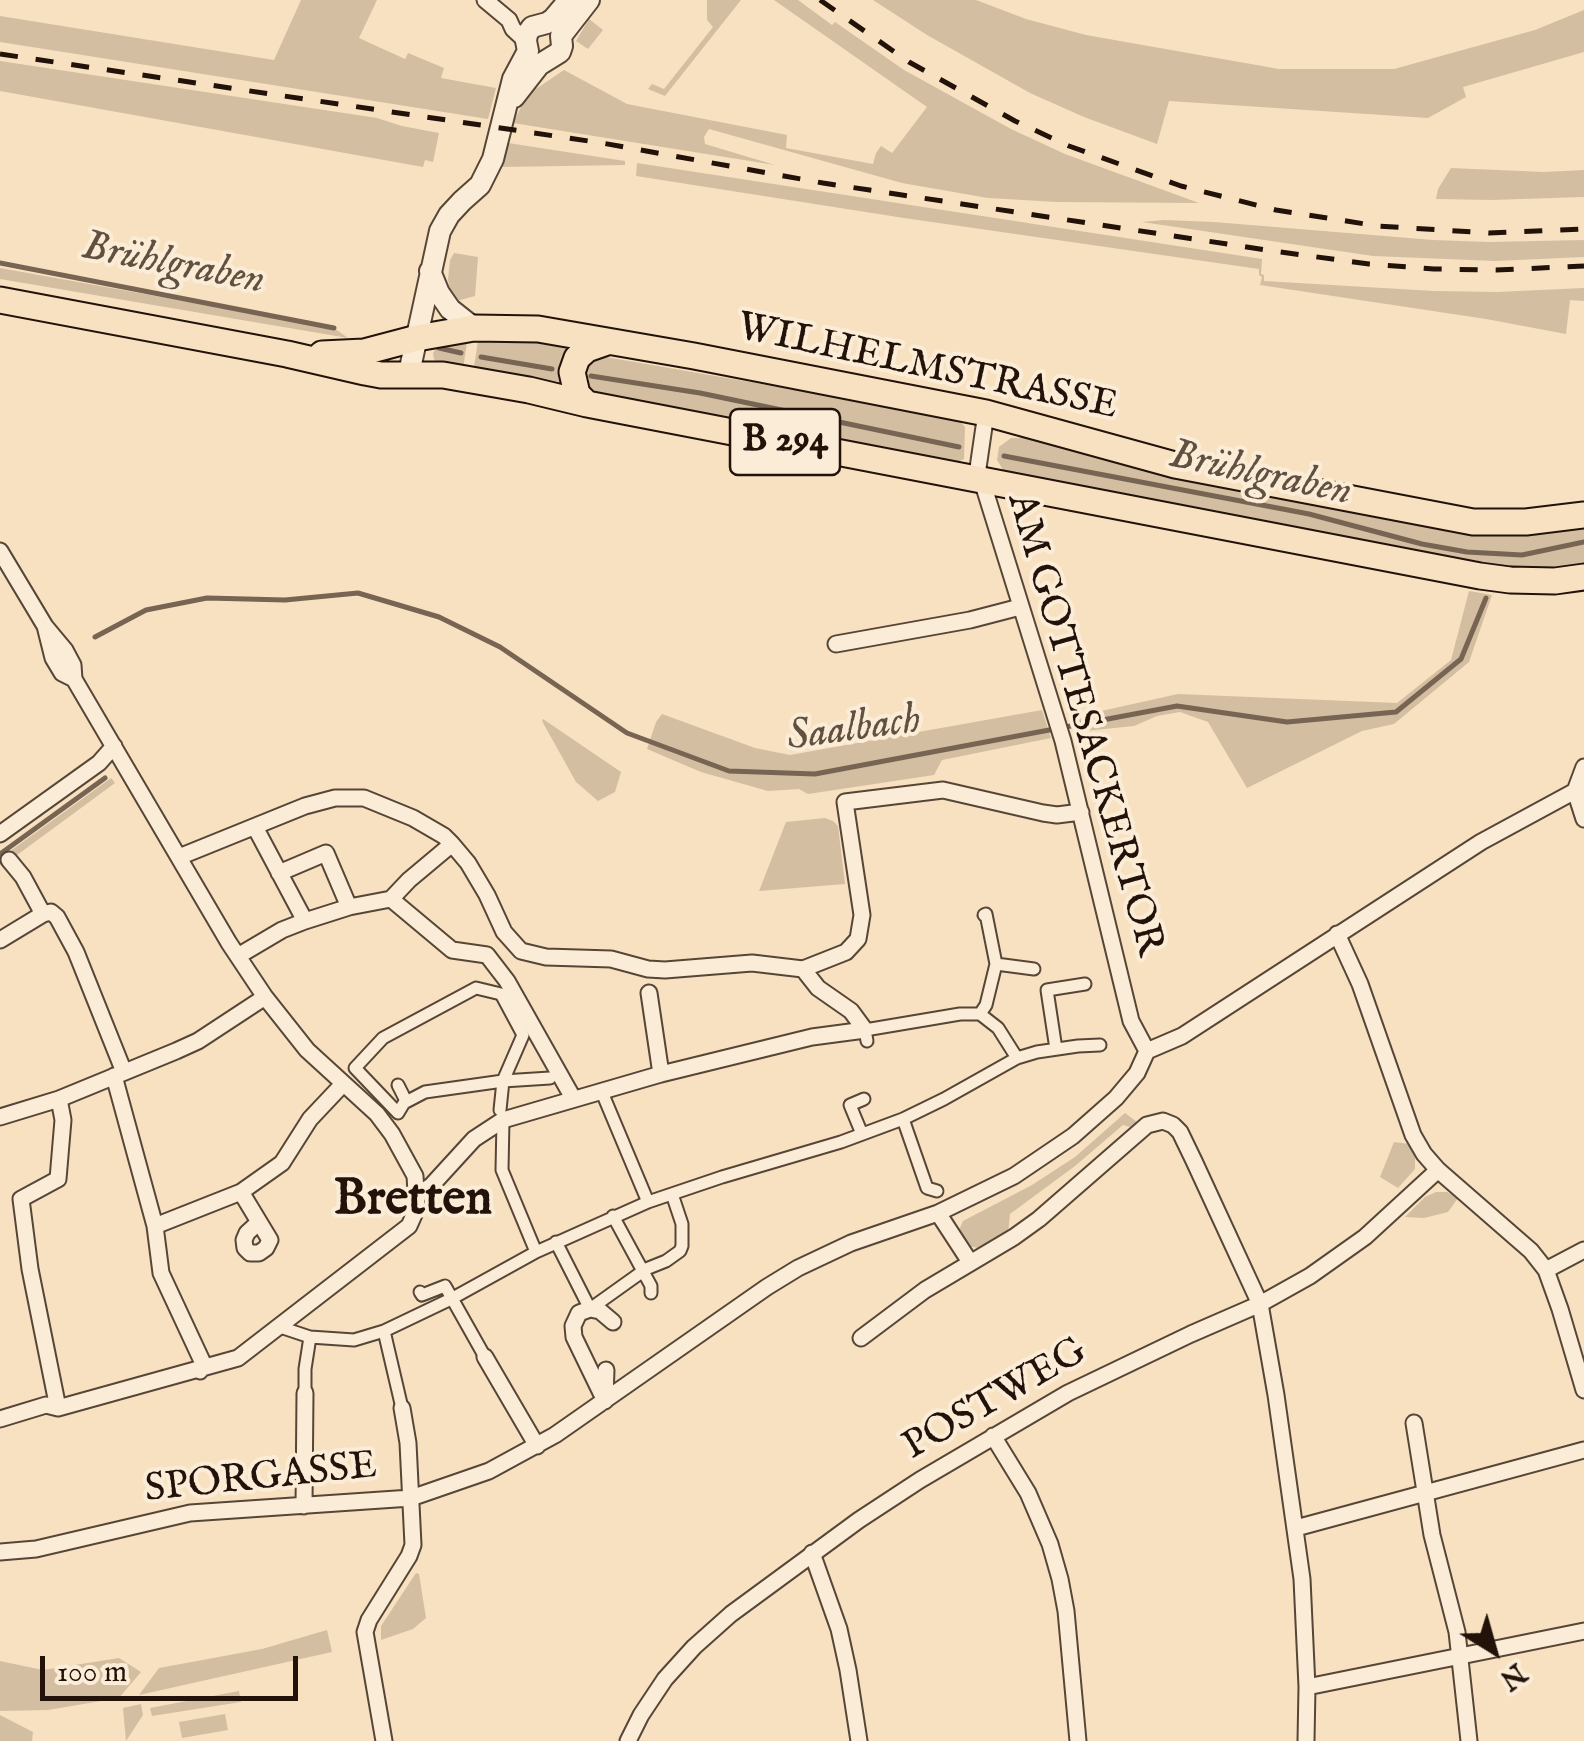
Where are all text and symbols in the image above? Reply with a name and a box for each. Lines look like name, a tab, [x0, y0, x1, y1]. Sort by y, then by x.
water label: Brühlgraben	[77, 224, 269, 308]
street label: WILHELMSTRASSE	[732, 305, 1122, 433]
road number: B 294	[730, 409, 840, 475]
water label: Brühlgraben	[1164, 432, 1356, 520]
street label: AM GOTTESACKERTOR	[994, 488, 1172, 962]
water label: Saalbach	[784, 697, 924, 765]
district label: Bretten	[334, 1173, 492, 1233]
street label: POSTWEG	[896, 1329, 1096, 1473]
street label: SPORGASSE	[143, 1444, 379, 1516]
north arrow	[1444, 1601, 1544, 1701]
scale bar	[45, 1636, 302, 1698]
text: 100 m	[57, 1654, 127, 1692]
text: N	[1492, 1654, 1533, 1697]

